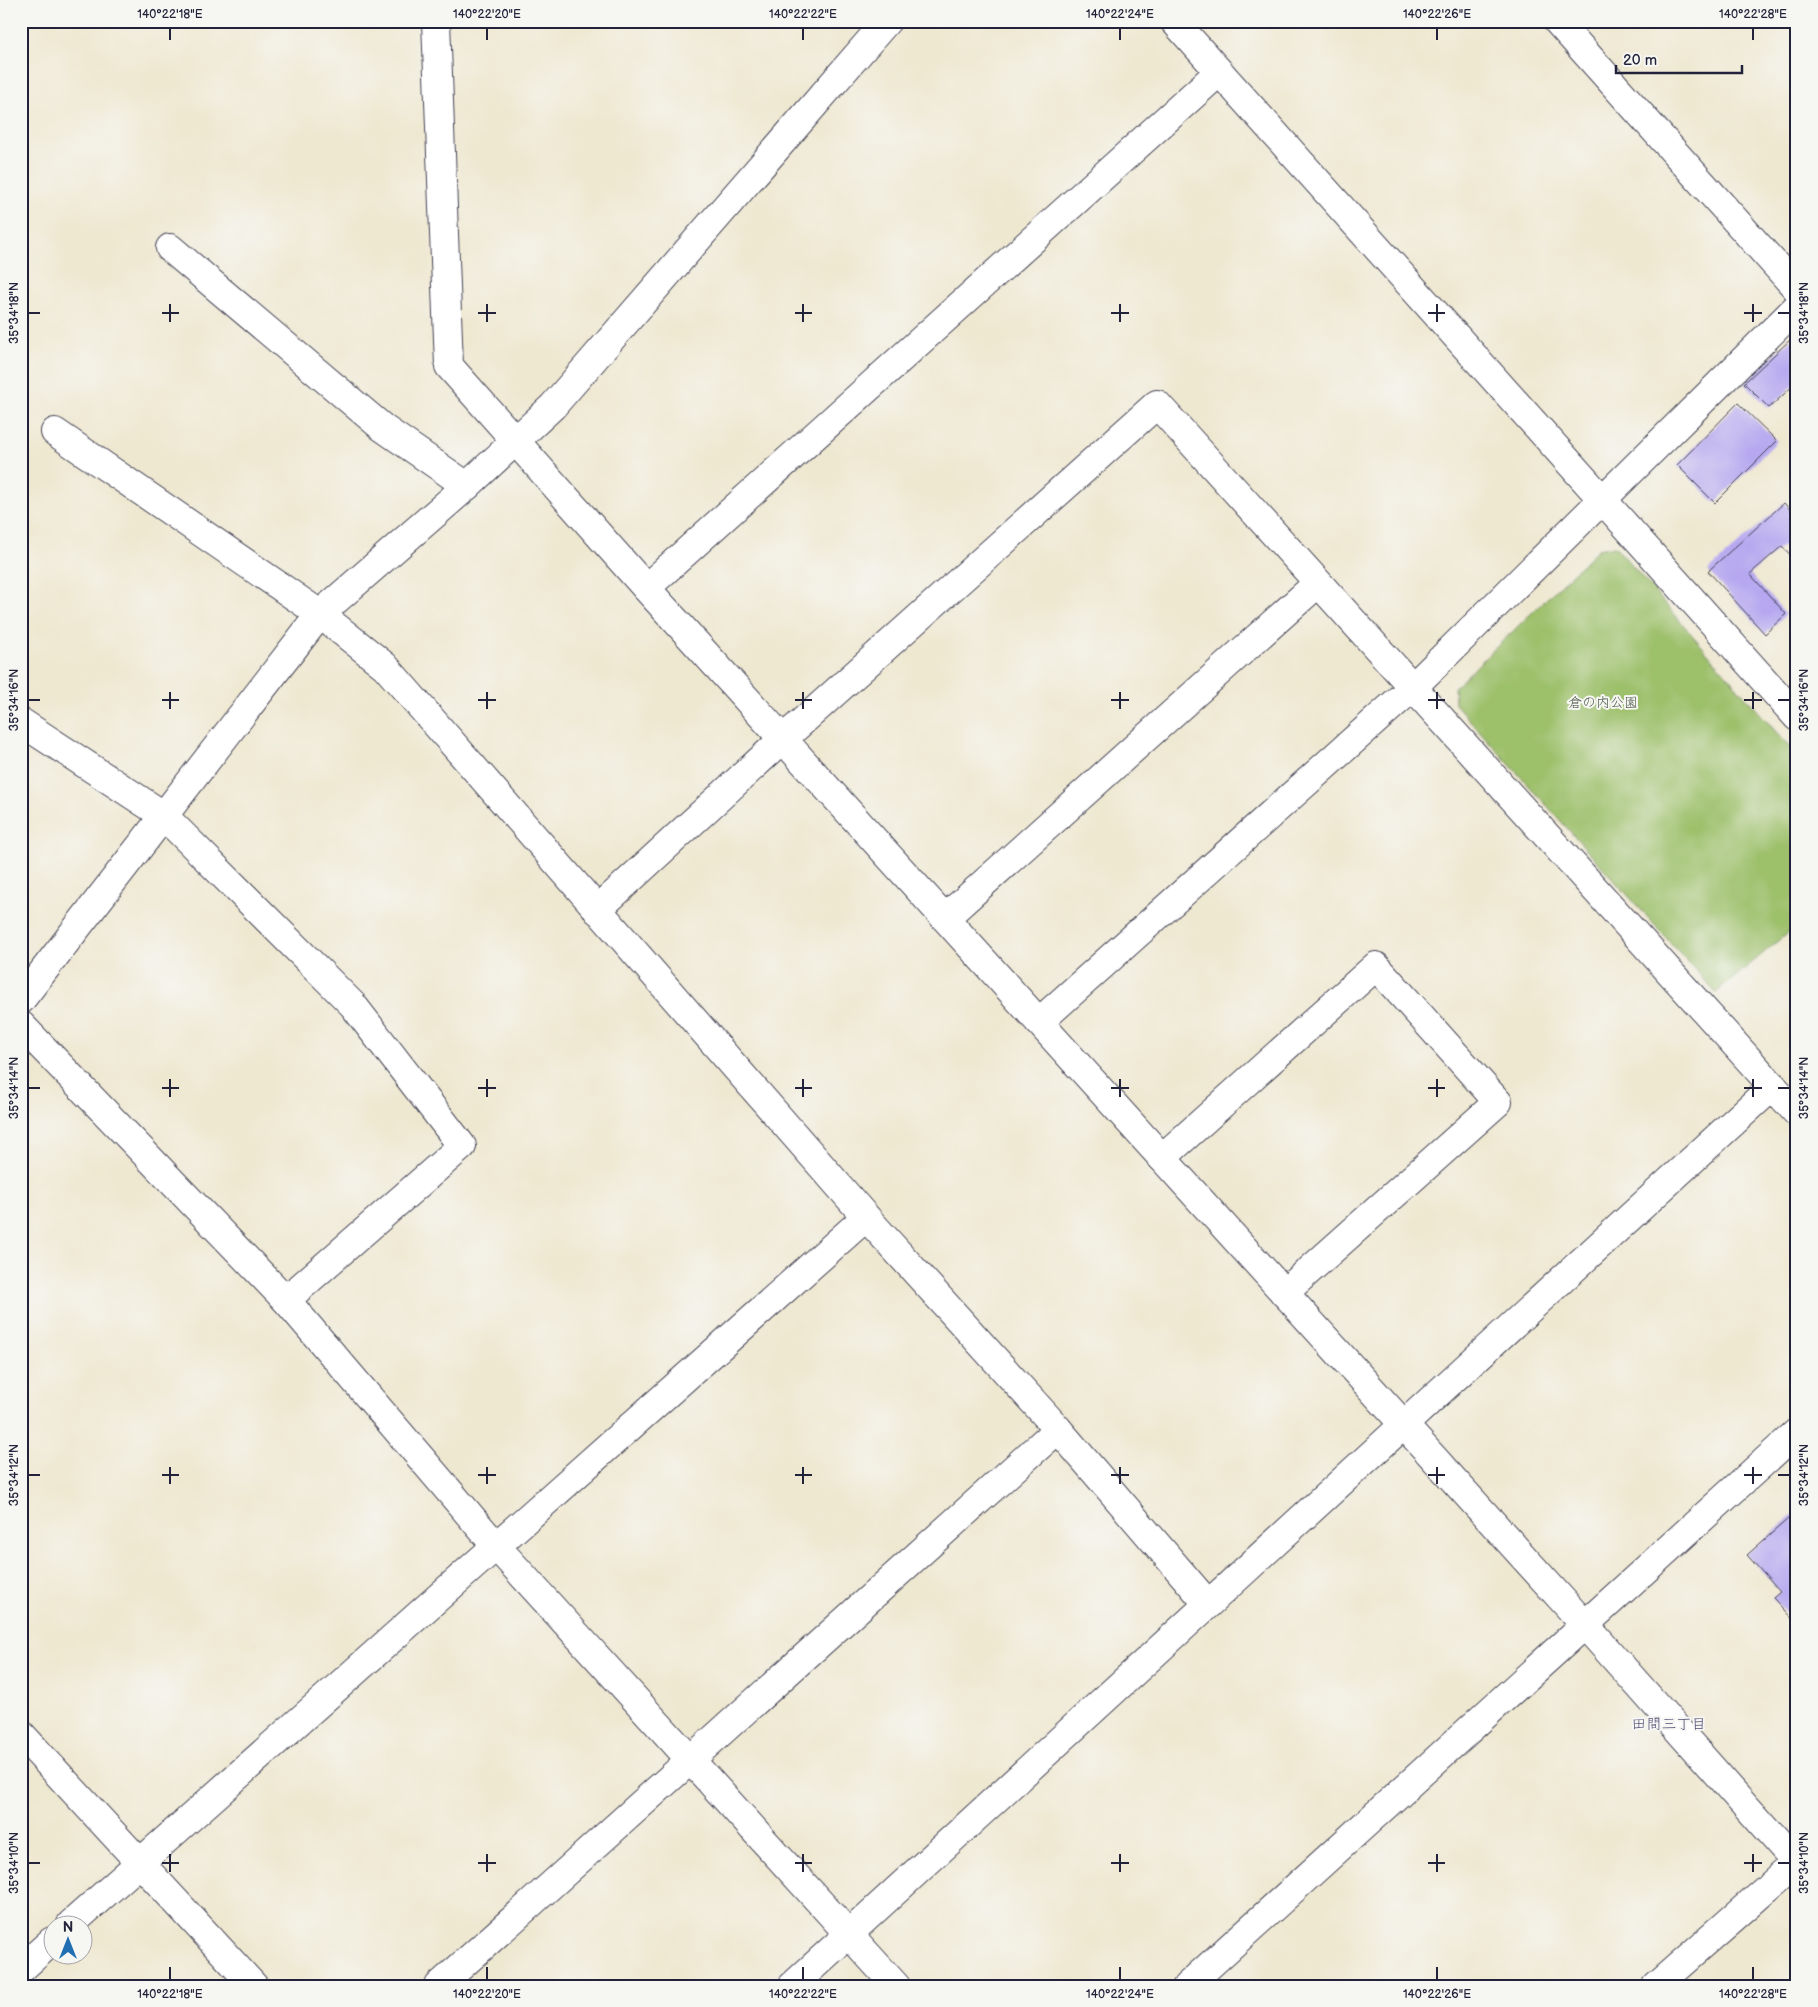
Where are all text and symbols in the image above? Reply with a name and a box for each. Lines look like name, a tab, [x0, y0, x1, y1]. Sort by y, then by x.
text: 140°22'18"E	[137, 7, 203, 22]
text: 140°22'20"E	[453, 7, 521, 22]
text: 140°22'22"E	[769, 7, 837, 22]
text: 140°22'24"E	[1086, 7, 1154, 22]
text: 140°22'26"E	[1403, 7, 1471, 22]
text: 140°22'28"E	[1719, 7, 1787, 22]
scale bar	[1616, 42, 1742, 74]
text: 20 m	[1623, 51, 1657, 70]
text: 35°34'18"N	[7, 282, 22, 344]
text: 35°34'18"N	[1797, 282, 1812, 344]
text: 35°34'16"N	[7, 669, 22, 731]
text: 35°34'16"N	[1797, 669, 1812, 731]
park label: 倉の内公園	[1568, 694, 1638, 711]
text: 35°34'14"N	[7, 1057, 22, 1119]
text: 35°34'14"N	[1797, 1057, 1812, 1119]
text: 35°34'12"N	[7, 1444, 22, 1506]
text: 35°34'12"N	[1797, 1444, 1812, 1506]
district label: 田間三丁目	[1631, 1715, 1707, 1734]
text: 35°34'10"N	[7, 1832, 22, 1894]
text: 35°34'10"N	[1797, 1832, 1812, 1894]
north arrow	[42, 1914, 92, 1964]
text: N	[63, 1919, 73, 1936]
text: 140°22'18"E	[137, 1987, 203, 2002]
text: 140°22'20"E	[453, 1987, 521, 2002]
text: 140°22'22"E	[769, 1987, 837, 2002]
text: 140°22'24"E	[1086, 1987, 1154, 2002]
text: 140°22'26"E	[1403, 1987, 1471, 2002]
text: 140°22'28"E	[1719, 1987, 1787, 2002]

